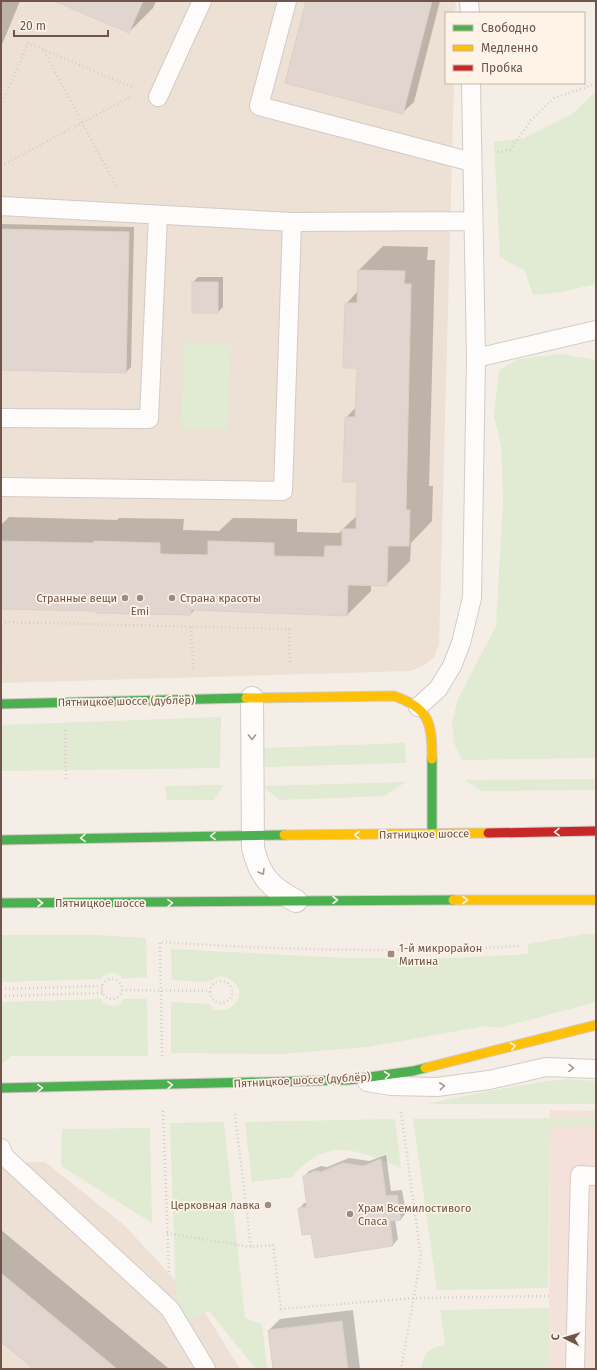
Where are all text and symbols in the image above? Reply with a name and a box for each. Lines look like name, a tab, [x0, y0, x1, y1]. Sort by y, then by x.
scale bar	[14, 12, 108, 38]
legend	[445, 12, 585, 84]
text: 20 m	[20, 19, 46, 33]
text: Свободно	[481, 21, 536, 35]
text: Медленно	[481, 41, 538, 55]
text: Пробка	[481, 61, 523, 75]
place label: Странные вещи	[36, 592, 117, 605]
place label: Страна красоты	[180, 592, 261, 605]
marker: Странные вещи	[120, 593, 130, 603]
marker: Emi	[135, 593, 145, 603]
marker: Страна красоты	[167, 593, 177, 603]
place label: Emi	[131, 605, 149, 618]
street label: Пятницкое шоссе (дублёр)	[57, 694, 195, 709]
one-way arrow	[248, 734, 256, 740]
street label: Пятницкое шоссе	[379, 827, 469, 842]
one-way arrow	[554, 828, 560, 836]
one-way arrow	[354, 831, 360, 839]
one-way arrow	[210, 832, 216, 840]
one-way arrow	[80, 834, 86, 843]
one-way arrow	[257, 868, 264, 875]
one-way arrow	[332, 896, 338, 904]
one-way arrow	[462, 896, 468, 904]
street label: Пятницкое шоссе	[55, 897, 145, 910]
one-way arrow	[37, 899, 43, 907]
one-way arrow	[167, 899, 173, 907]
place label: 1-й микрорайон Митина	[399, 942, 482, 968]
marker: 1-й микрорайон Митина	[386, 949, 396, 959]
one-way arrow	[510, 1043, 517, 1051]
one-way arrow	[568, 1064, 574, 1073]
street label: Пятницкое шоссе (дублёр)	[233, 1070, 371, 1091]
one-way arrow	[383, 1071, 390, 1080]
one-way arrow	[167, 1081, 173, 1089]
one-way arrow	[439, 1082, 446, 1091]
one-way arrow	[37, 1083, 43, 1092]
place label: Церковная лавка	[170, 1199, 260, 1212]
marker: Церковная лавка	[263, 1200, 273, 1210]
place label: Храм Всемилостивого Спаса	[358, 1202, 471, 1228]
marker: Храм Всемилостивого Спаса	[345, 1209, 355, 1219]
north arrow	[545, 1318, 585, 1358]
text: С	[549, 1333, 562, 1341]

